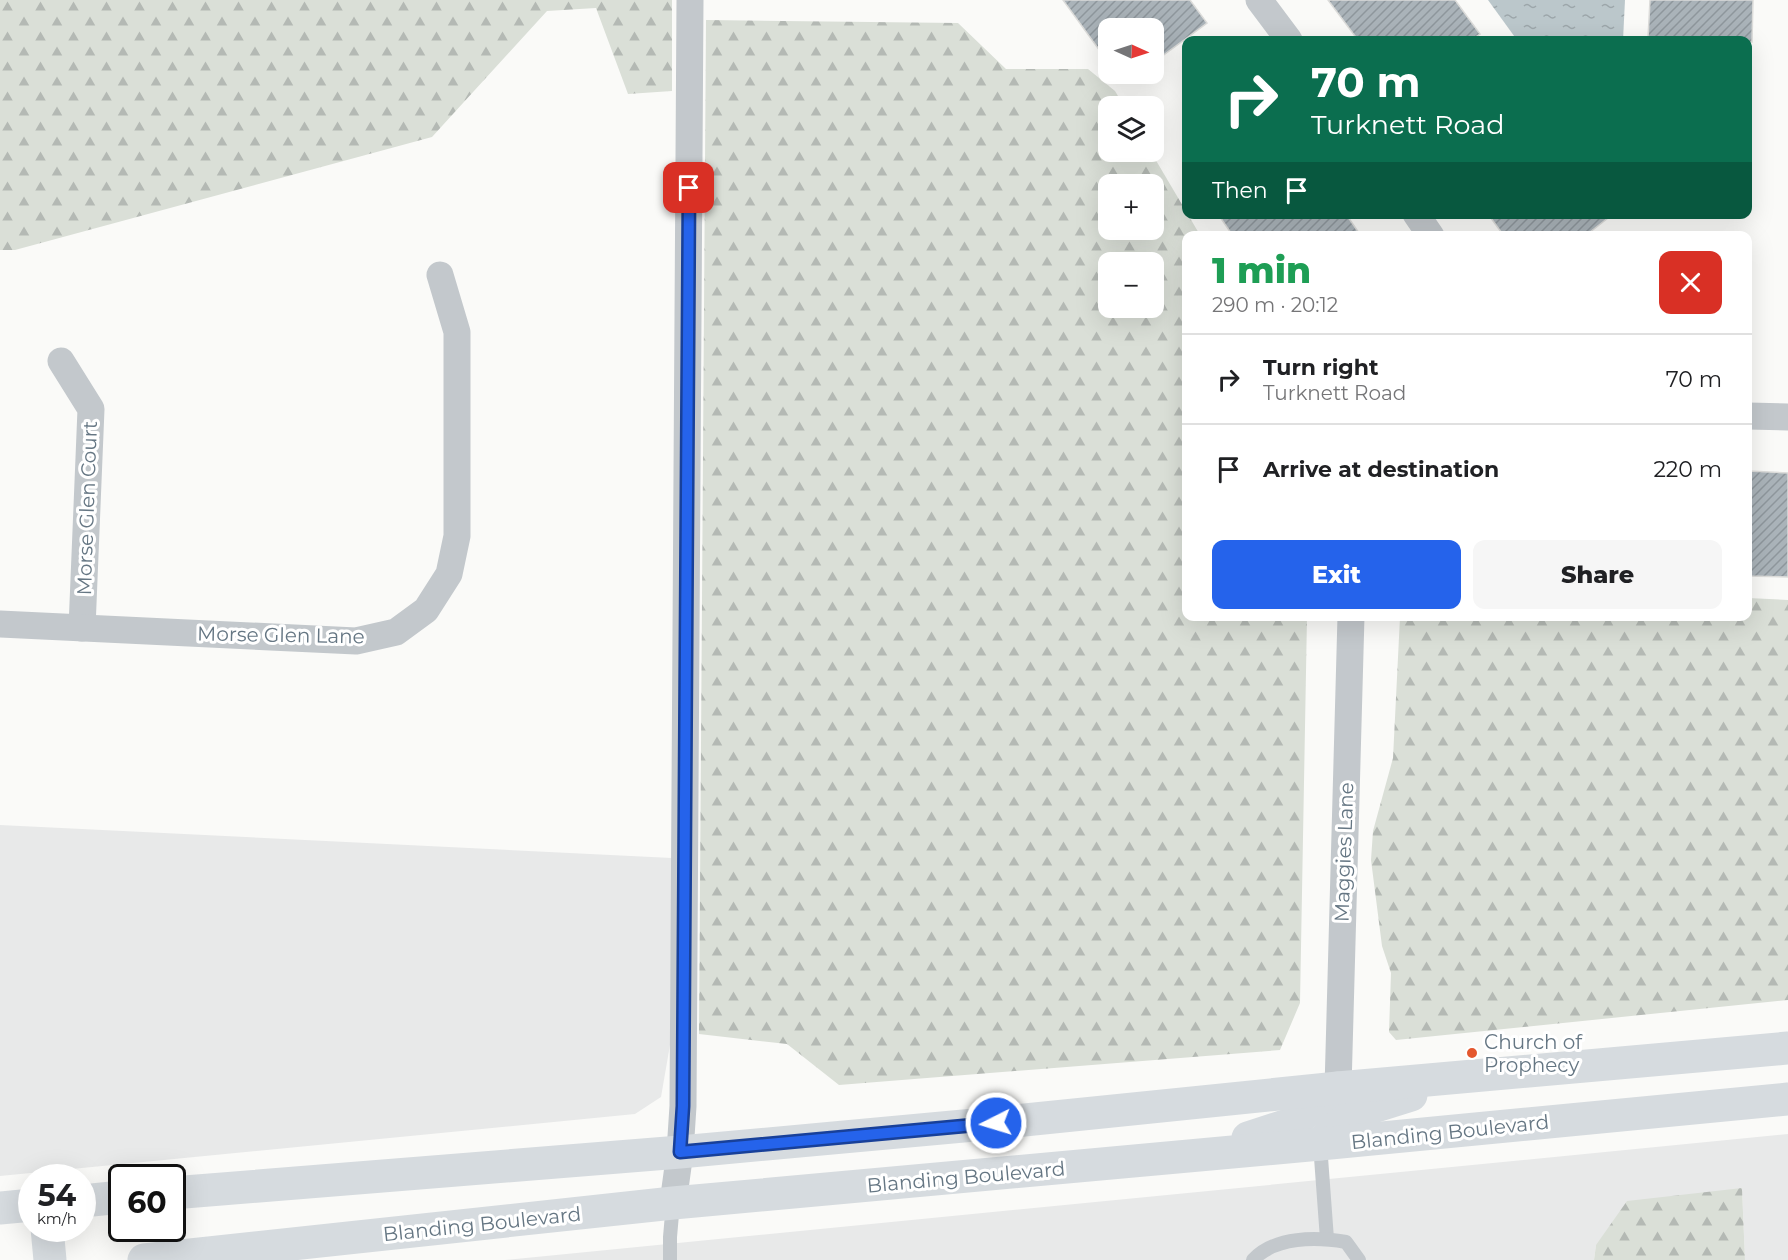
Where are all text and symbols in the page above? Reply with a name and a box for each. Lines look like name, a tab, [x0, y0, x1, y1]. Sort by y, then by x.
north arrow	[1098, 18, 1164, 84]
map controls	[1098, 18, 1164, 318]
text: 70 m	[1311, 56, 1421, 108]
icon: right	[1212, 60, 1290, 138]
button: layers	[1098, 96, 1164, 162]
text: Turknett Road	[1311, 108, 1505, 141]
pin	[663, 162, 714, 213]
icon: arrive	[672, 171, 705, 204]
button: +	[1098, 174, 1164, 240]
icon: arrive	[1280, 174, 1313, 207]
text: Then	[1212, 177, 1268, 204]
text: 1 min	[1212, 248, 1311, 292]
button: close	[1659, 251, 1722, 314]
button: −	[1098, 252, 1164, 318]
text: 290 m · 20:12	[1212, 293, 1338, 317]
text: Turn right	[1263, 354, 1378, 381]
icon: right	[1212, 363, 1245, 396]
text: 70 m	[1666, 366, 1722, 393]
text: Turknett Road	[1263, 381, 1406, 405]
street label: Morse Glen Court	[72, 420, 102, 596]
icon: arrive	[1212, 453, 1245, 486]
text: Arrive at destination	[1263, 456, 1499, 483]
text: 220 m	[1653, 456, 1722, 483]
button: Exit	[1212, 540, 1461, 609]
button: Share	[1473, 540, 1722, 609]
street label: Morse Glen Lane	[197, 622, 365, 648]
street label: Maggies Lane	[1330, 782, 1358, 922]
place label: Church of Prophecy	[1484, 1030, 1583, 1077]
marker: Church of Prophecy	[1465, 1046, 1479, 1060]
position arrow	[964, 1091, 1028, 1155]
street label: Blanding Boulevard	[1350, 1110, 1550, 1154]
street label: Blanding Boulevard	[866, 1156, 1066, 1198]
speed limit sign: 60	[108, 1164, 186, 1242]
text: 54	[38, 1177, 76, 1214]
street label: Blanding Boulevard	[382, 1202, 582, 1246]
text: km/h	[37, 1209, 77, 1228]

